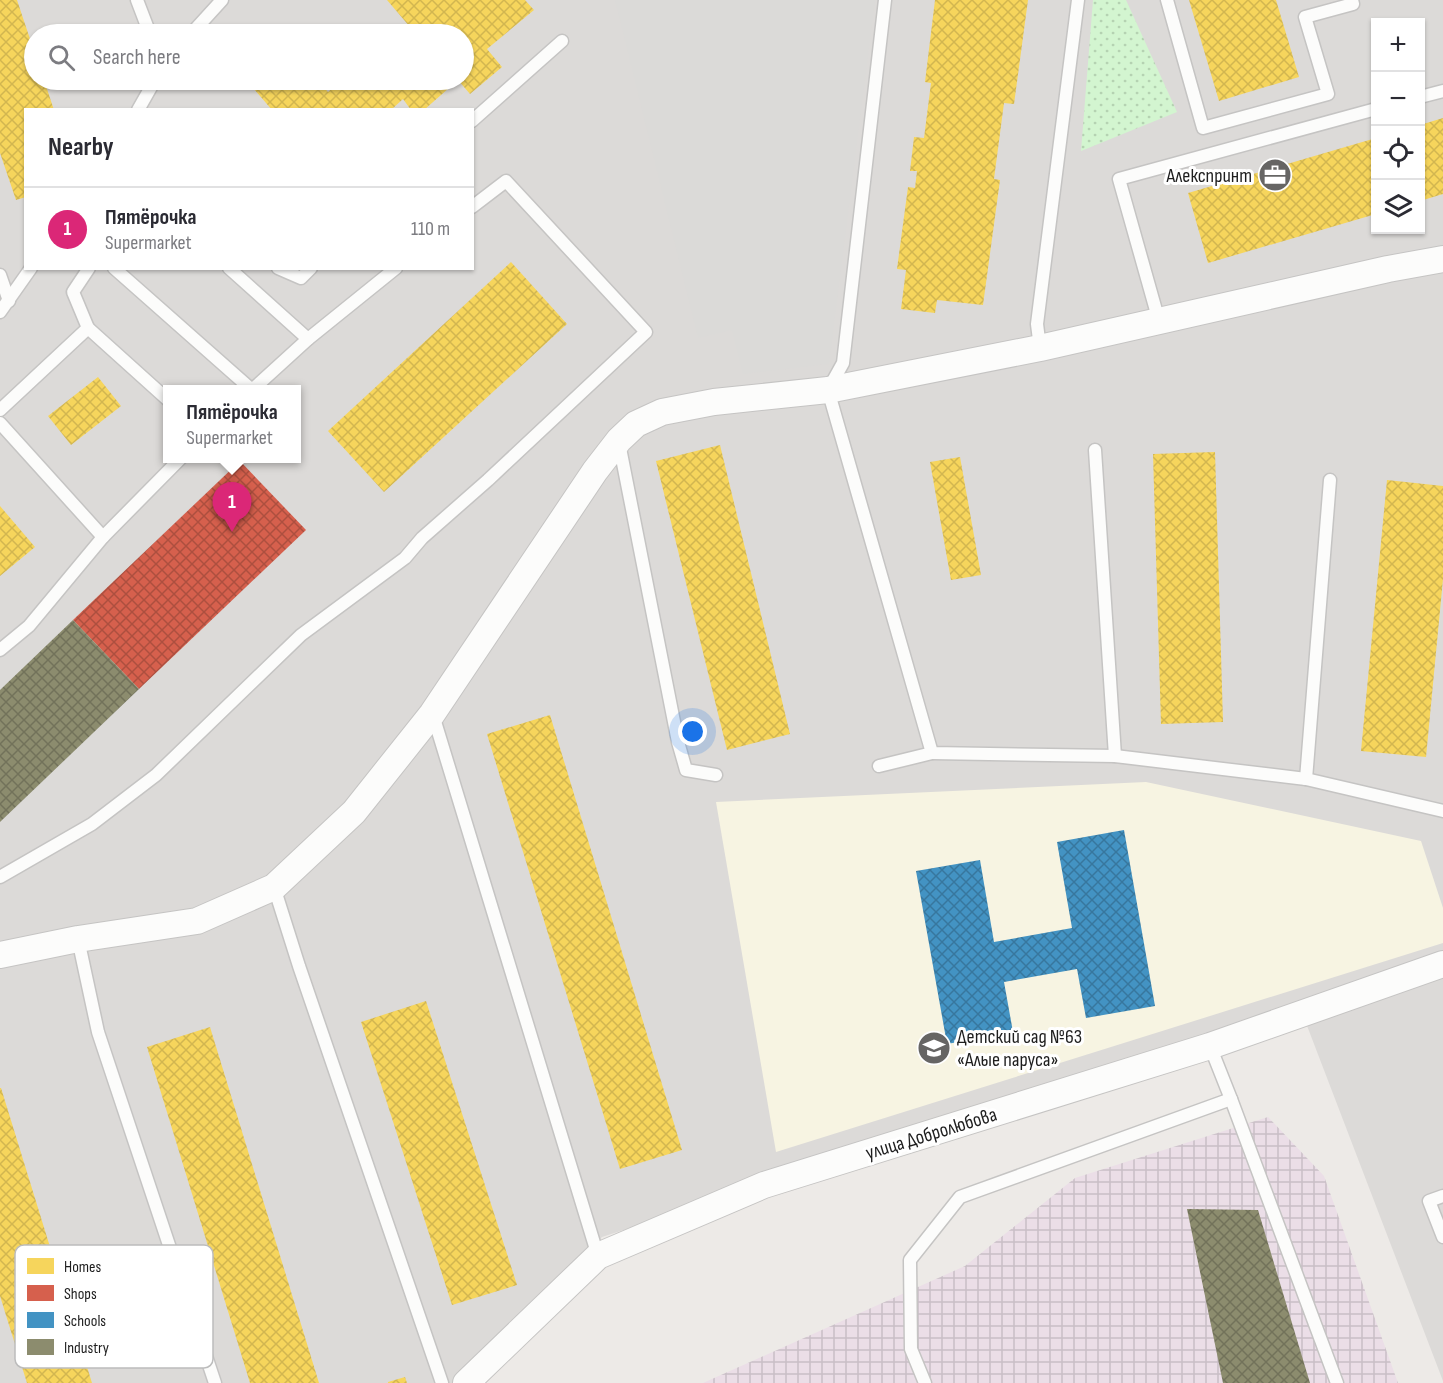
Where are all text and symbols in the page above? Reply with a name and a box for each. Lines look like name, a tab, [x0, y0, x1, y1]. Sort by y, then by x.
map controls	[1371, 18, 1425, 234]
button: +	[1371, 18, 1425, 72]
search box	[24, 24, 474, 90]
icon: search	[45, 41, 78, 74]
text: Search here	[93, 44, 180, 71]
button: −	[1371, 72, 1425, 126]
button: locate	[1371, 126, 1425, 180]
text: Nearby	[48, 132, 114, 163]
office icon: Алекспринт	[1257, 157, 1293, 193]
place label: Алекспринт	[1166, 164, 1252, 188]
button: layers	[1371, 180, 1425, 234]
text: Пятёрочка	[105, 204, 196, 231]
text: 1	[64, 217, 71, 241]
text: 110 m	[411, 217, 450, 241]
text: Supermarket	[105, 231, 192, 255]
popup	[163, 385, 301, 463]
text: Пятёрочка	[186, 399, 278, 426]
text: Supermarket	[186, 426, 273, 450]
pin: 1	[212, 482, 252, 532]
your location	[678, 717, 707, 746]
place label: Детский сад №63 «Алые паруса»	[957, 1025, 1082, 1072]
school or university icon: Детский сад №63 «Алые паруса»	[916, 1030, 952, 1066]
street label: улица Добролюбова	[863, 1103, 1000, 1165]
legend	[15, 1245, 213, 1368]
text: Homes	[64, 1258, 101, 1277]
text: Shops	[64, 1285, 97, 1304]
text: Schools	[64, 1312, 106, 1331]
text: Industry	[64, 1339, 109, 1358]

